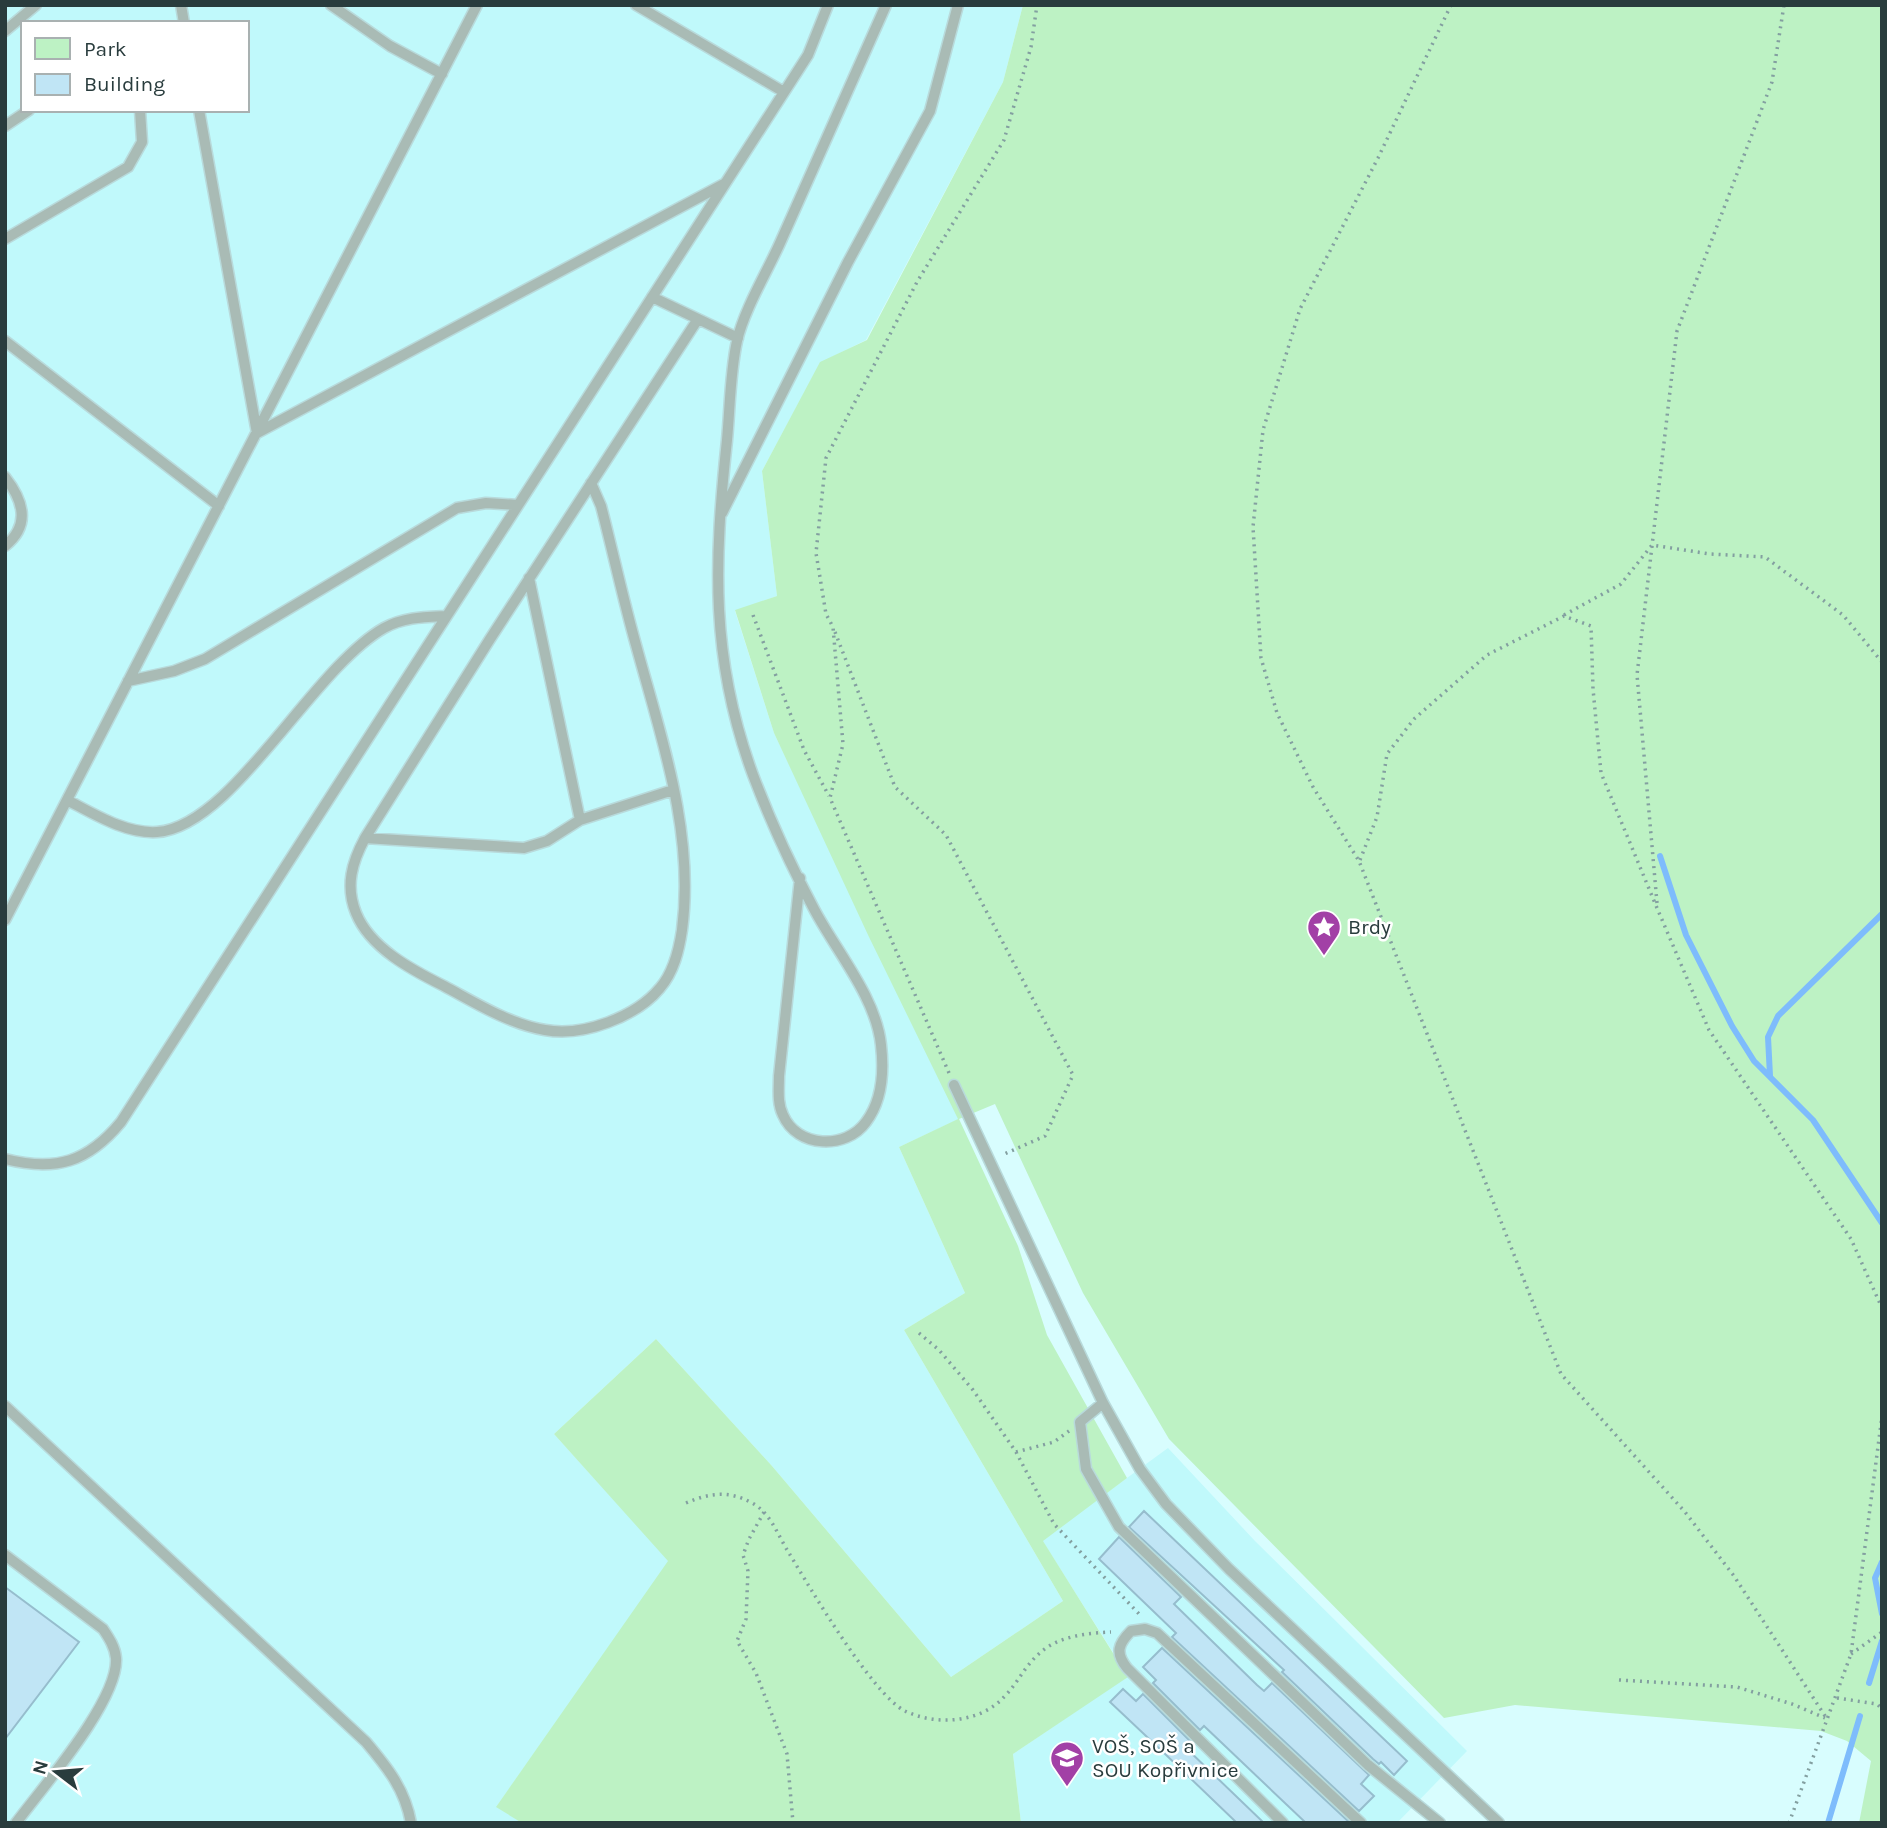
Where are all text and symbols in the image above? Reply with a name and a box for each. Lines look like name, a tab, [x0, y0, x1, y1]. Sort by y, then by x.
legend	[21, 21, 248, 112]
text: Park	[84, 37, 127, 61]
text: Building	[84, 72, 165, 96]
place icon: Brdy	[1305, 908, 1343, 957]
place label: Brdy	[1348, 915, 1391, 939]
place label: VOŠ, SOŠ a SOU Kopřivnice	[1092, 1734, 1238, 1782]
north arrow	[21, 1737, 91, 1807]
school or university icon: VOŠ, SOŠ a SOU Kopřivnice	[1048, 1739, 1086, 1788]
text: N	[28, 1758, 53, 1777]

